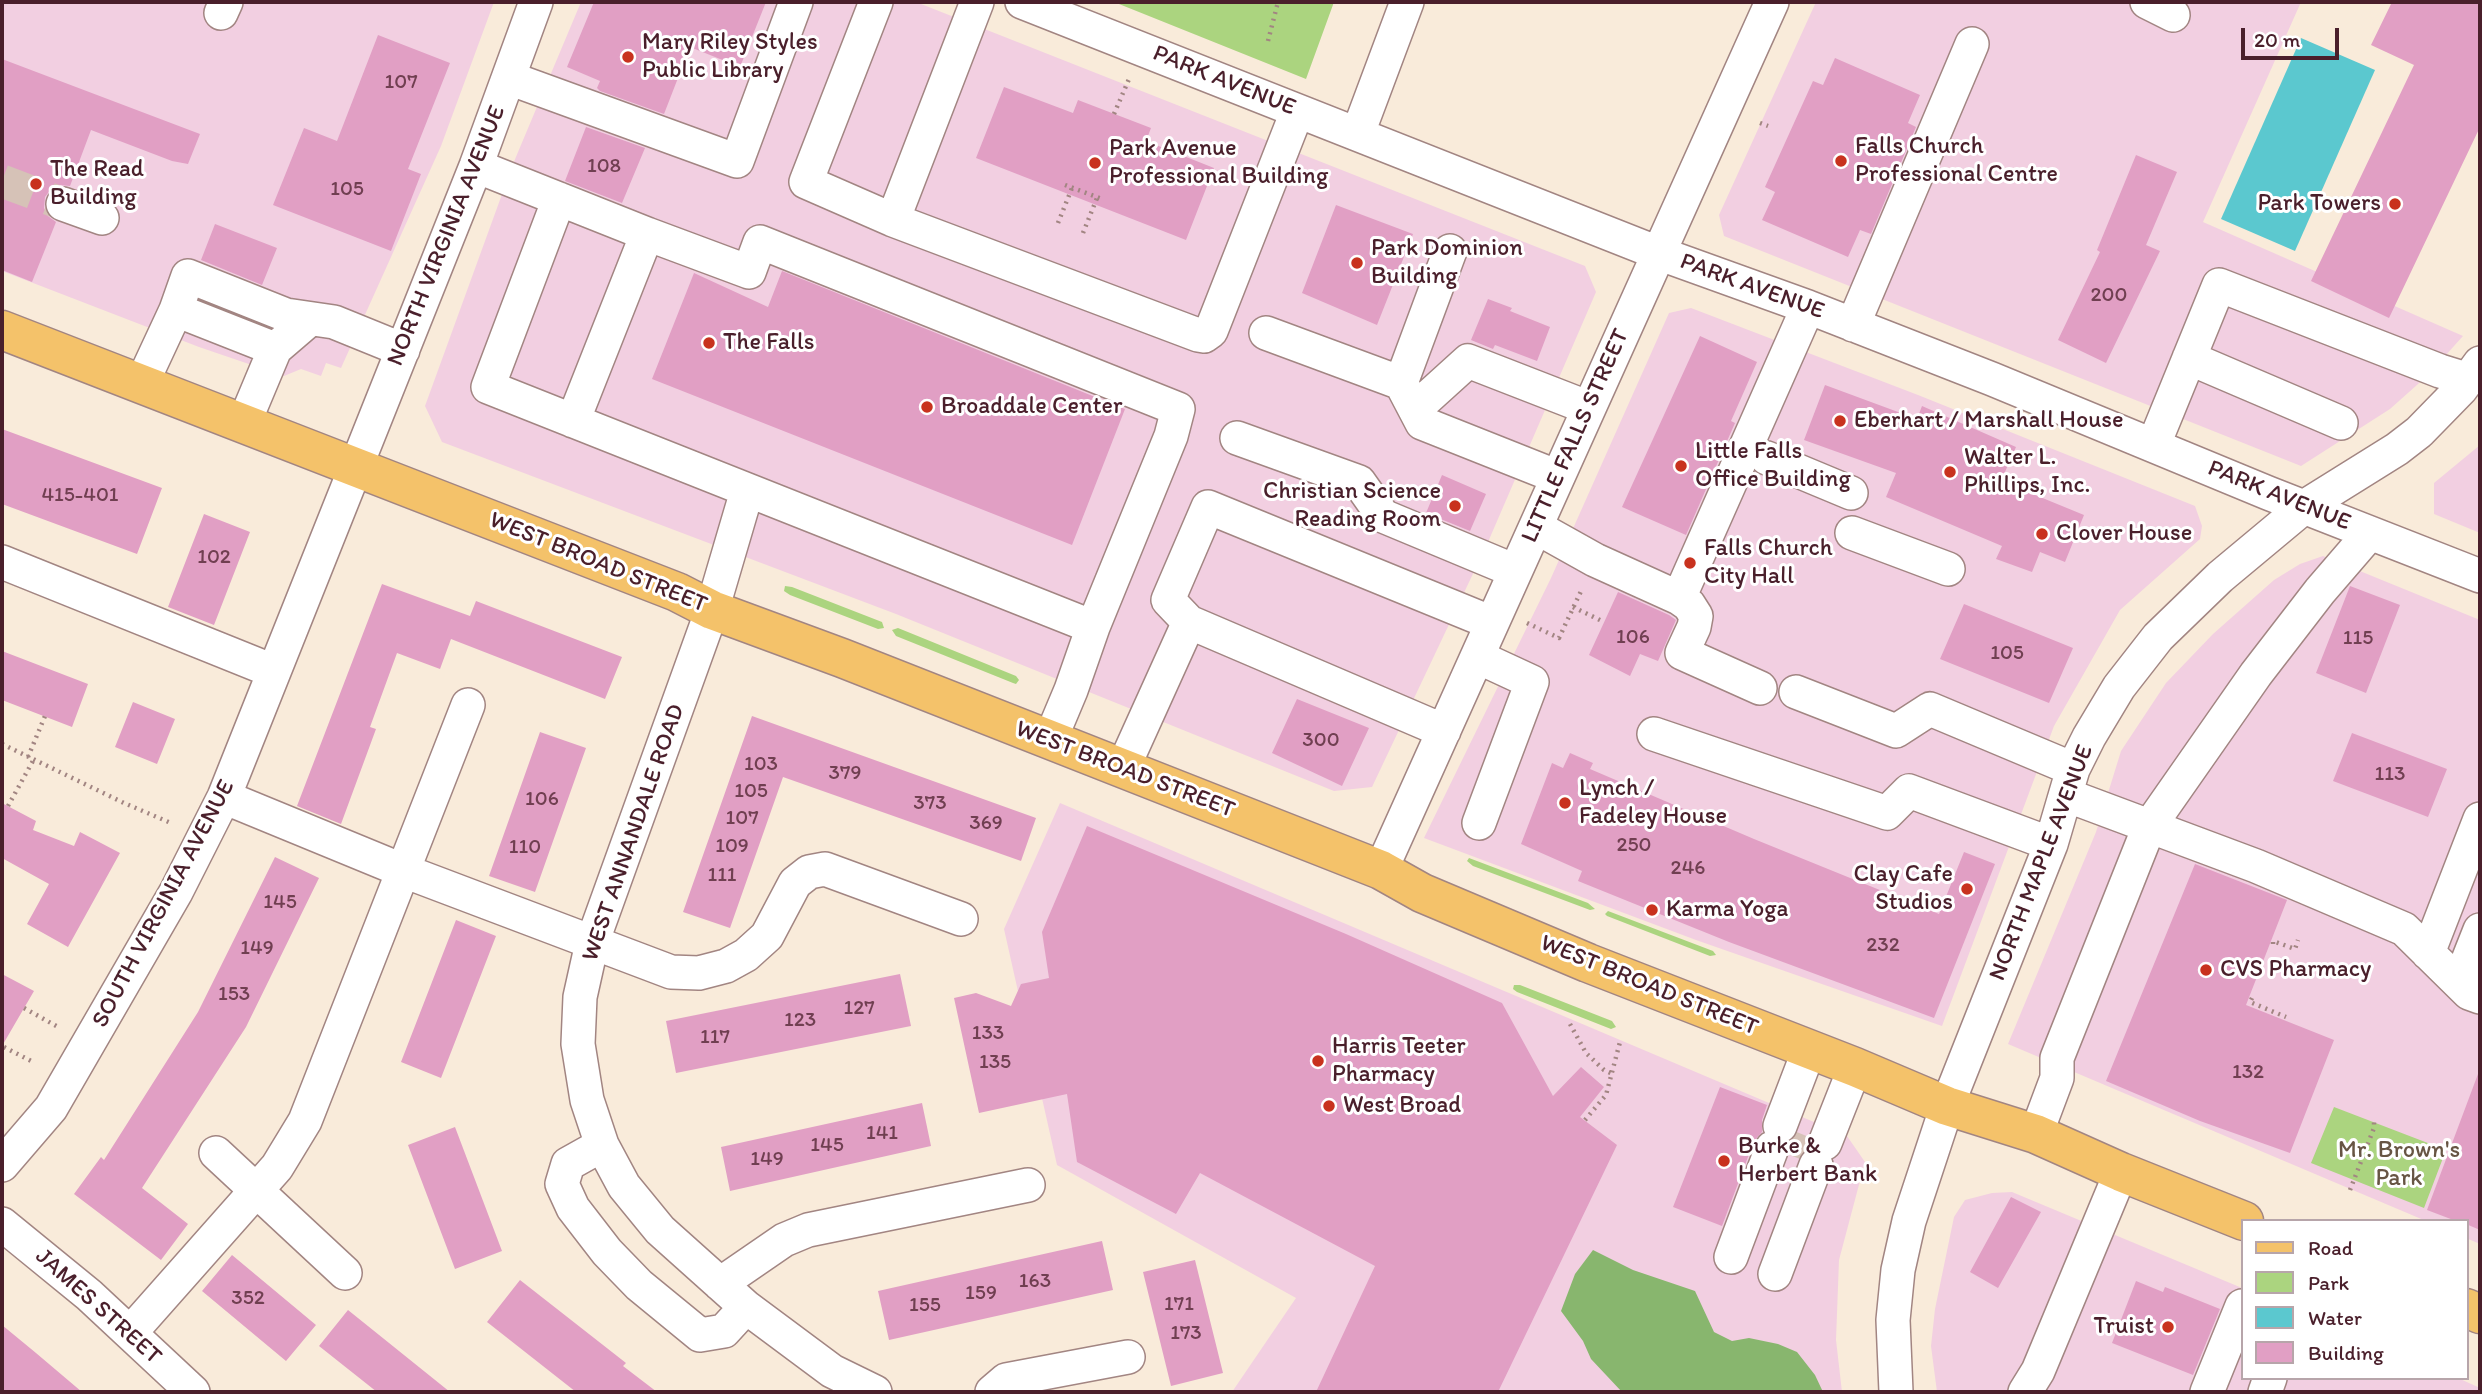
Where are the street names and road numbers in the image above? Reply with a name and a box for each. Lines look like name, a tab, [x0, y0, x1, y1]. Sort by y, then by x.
street label: PARK AVENUE	[1148, 39, 1300, 123]
street label: NORTH VIRGINIA AVENUE	[382, 102, 512, 370]
street label: PARK AVENUE	[1676, 248, 1828, 326]
street label: LITTLE FALLS STREET	[1516, 325, 1636, 547]
street label: PARK AVENUE	[2203, 454, 2355, 538]
street label: WEST BROAD STREET	[485, 506, 711, 620]
street label: WEST ANNANDALE ROAD	[576, 701, 692, 965]
street label: WEST BROAD STREET	[1011, 715, 1239, 825]
street label: NORTH MAPLE AVENUE	[1984, 741, 2100, 985]
street label: SOUTH VIRGINIA AVENUE	[86, 775, 242, 1033]
street label: WEST BROAD STREET	[1536, 929, 1762, 1043]
street label: JAMES STREET	[29, 1243, 167, 1371]

